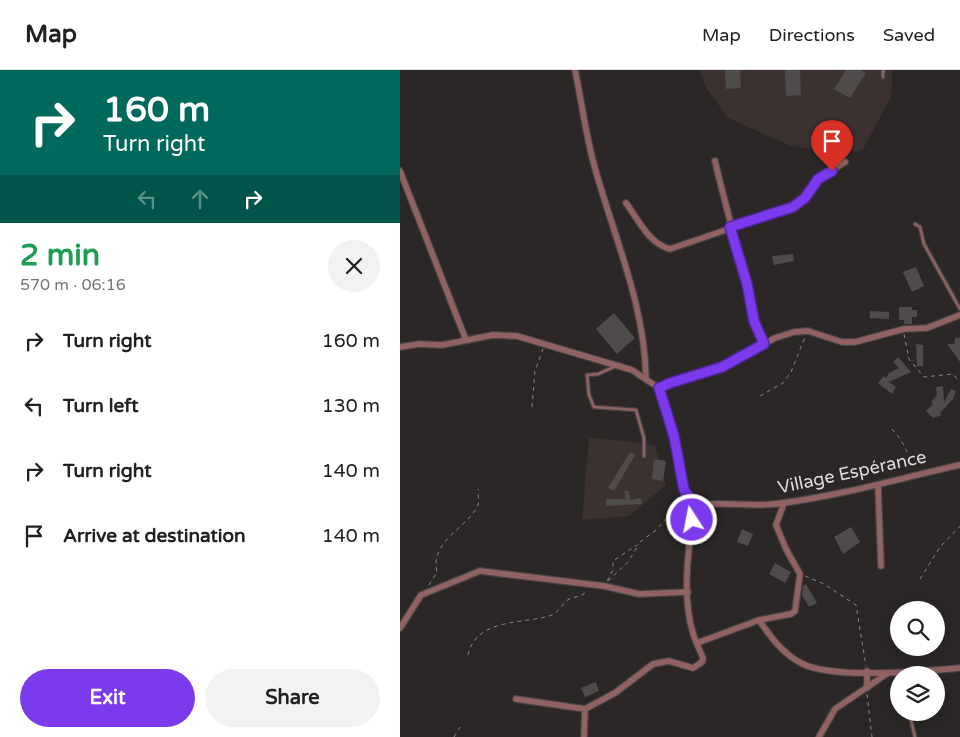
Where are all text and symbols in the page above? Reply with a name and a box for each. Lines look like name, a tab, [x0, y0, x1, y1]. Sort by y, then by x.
text: Map	[25, 20, 77, 49]
text: Map	[702, 24, 741, 46]
text: Directions	[769, 24, 855, 46]
text: Saved	[883, 24, 935, 46]
text: 160 m	[103, 89, 210, 131]
icon: right	[20, 90, 85, 155]
pin	[811, 120, 853, 171]
icon: arrive	[818, 127, 846, 155]
text: Turn right	[103, 131, 205, 157]
icon: left	[133, 185, 161, 213]
icon: ahead	[186, 185, 214, 213]
icon: right	[239, 185, 267, 213]
text: 2 min	[20, 237, 100, 274]
button: close	[328, 240, 380, 292]
text: 570 m · 06:16	[20, 275, 126, 295]
icon: right	[20, 327, 48, 355]
text: Turn right	[63, 330, 151, 352]
text: 160 m	[322, 330, 380, 352]
icon: left	[20, 392, 48, 420]
text: Turn left	[63, 395, 139, 417]
text: 130 m	[322, 395, 380, 417]
street label: Village Espérance	[776, 446, 928, 498]
icon: right	[20, 457, 48, 485]
text: Turn right	[63, 460, 151, 482]
text: 140 m	[322, 460, 380, 482]
position arrow	[665, 493, 717, 545]
icon: arrive	[20, 522, 48, 550]
text: Arrive at destination	[63, 525, 246, 547]
text: 140 m	[322, 525, 380, 547]
map controls	[890, 601, 945, 721]
button: search	[890, 601, 945, 656]
button: layers	[890, 666, 945, 721]
button: Exit	[20, 669, 195, 727]
button: Share	[205, 669, 380, 727]

